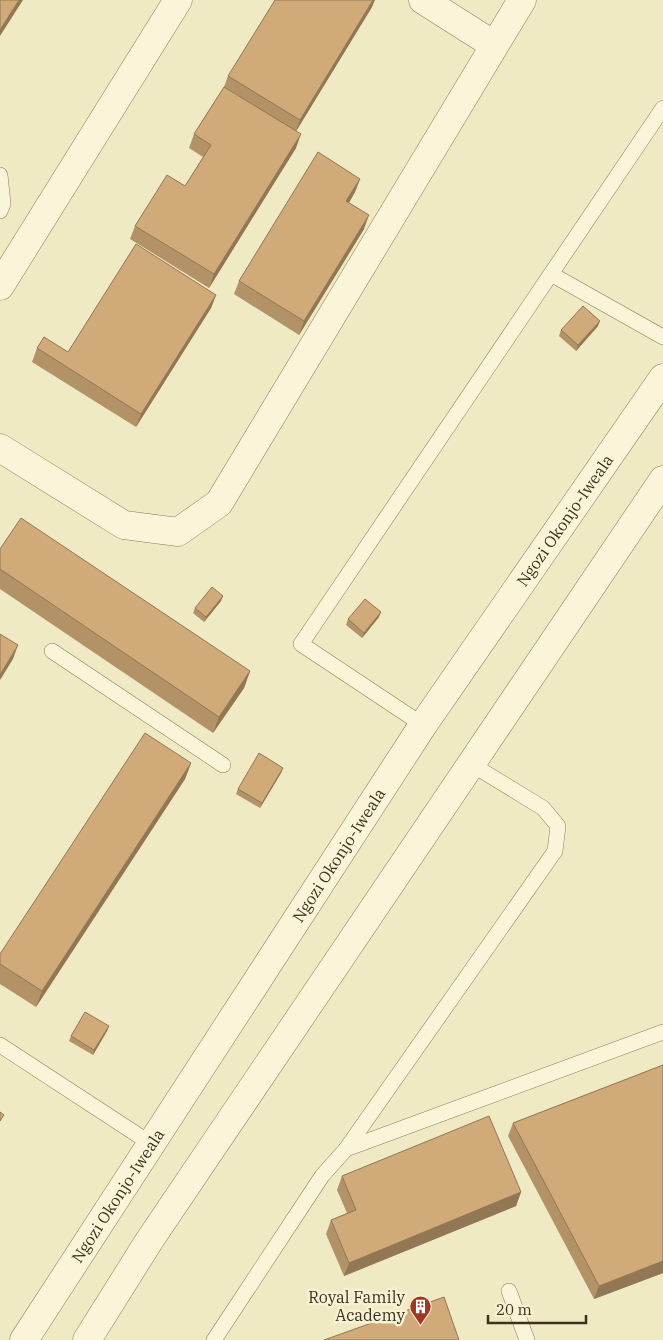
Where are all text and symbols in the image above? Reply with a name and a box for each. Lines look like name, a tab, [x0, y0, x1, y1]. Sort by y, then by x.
street label: Ngozi Okonjo-Iweala	[512, 450, 617, 590]
street label: Ngozi Okonjo-Iweala	[288, 784, 390, 926]
street label: Ngozi Okonjo-Iweala	[67, 1125, 169, 1267]
place label: Royal Family Academy	[308, 1287, 405, 1325]
scale bar	[488, 1292, 586, 1324]
building icon: Royal Family Academy	[409, 1294, 433, 1325]
text: 20 m	[496, 1300, 532, 1319]

